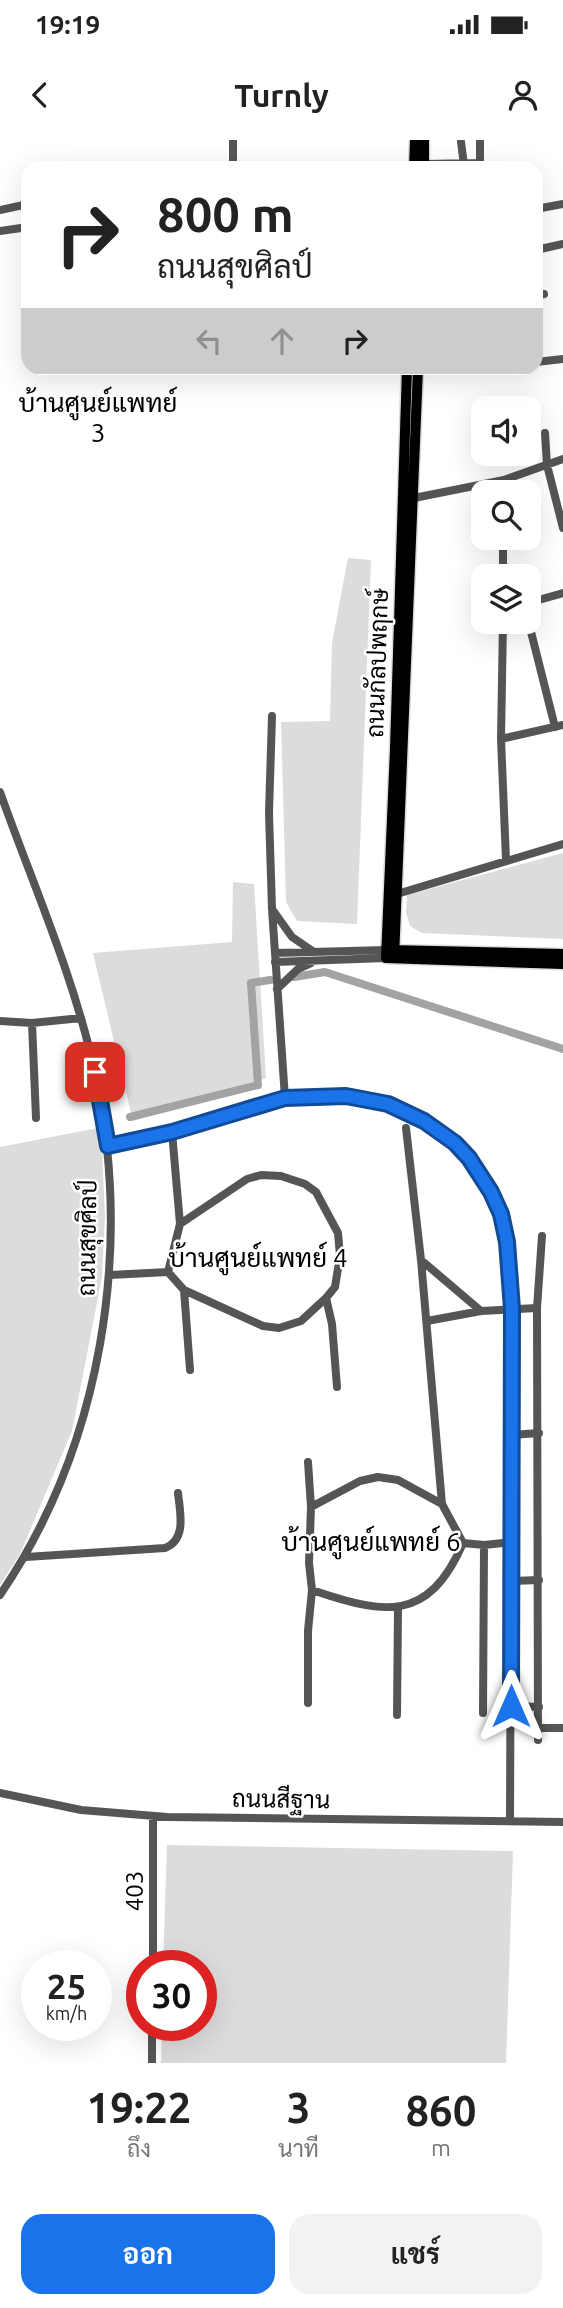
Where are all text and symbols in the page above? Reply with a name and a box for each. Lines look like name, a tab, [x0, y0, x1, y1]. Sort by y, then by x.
text: 19:19	[35, 10, 100, 39]
icon: back	[21, 76, 59, 114]
icon: person	[504, 76, 542, 114]
text: Turnly	[234, 77, 329, 113]
text: 800 m	[157, 186, 294, 241]
icon: right	[42, 189, 133, 280]
text: ถนนสุขศิลป์	[157, 248, 313, 284]
icon: left	[190, 322, 228, 360]
icon: ahead	[263, 322, 301, 360]
icon: right	[336, 322, 374, 360]
district label: บ้านศูนย์แพทย์ 3	[19, 386, 177, 447]
map controls	[471, 396, 541, 634]
button: sound	[471, 396, 541, 466]
button: search	[471, 480, 541, 550]
button: layers	[471, 564, 541, 634]
street label: ถนนกัลปพฤกษ์	[359, 587, 394, 738]
pin	[65, 1042, 125, 1102]
icon: arrive	[76, 1053, 114, 1091]
street label: ถนนสุขศิลป์	[71, 1179, 105, 1297]
district label: บ้านศูนย์แพทย์ 4	[168, 1241, 348, 1276]
district label: บ้านศูนย์แพทย์ 6	[281, 1525, 461, 1560]
position arrow	[474, 1669, 548, 1743]
street label: ถนนสีฐาน	[232, 1784, 330, 1816]
street label: 403	[121, 1871, 148, 1911]
speed limit sign: 30	[126, 1950, 217, 2041]
text: 25	[47, 1966, 86, 2006]
text: km/h	[46, 2003, 87, 2023]
text: 19:22	[86, 2084, 192, 2131]
text: 3	[287, 2084, 310, 2131]
text: 860	[405, 2087, 477, 2134]
text: m	[431, 2135, 451, 2160]
text: ถึง	[127, 2136, 151, 2161]
text: นาที	[278, 2136, 319, 2161]
button: ออก	[21, 2214, 275, 2294]
button: แชร์	[289, 2214, 542, 2294]

